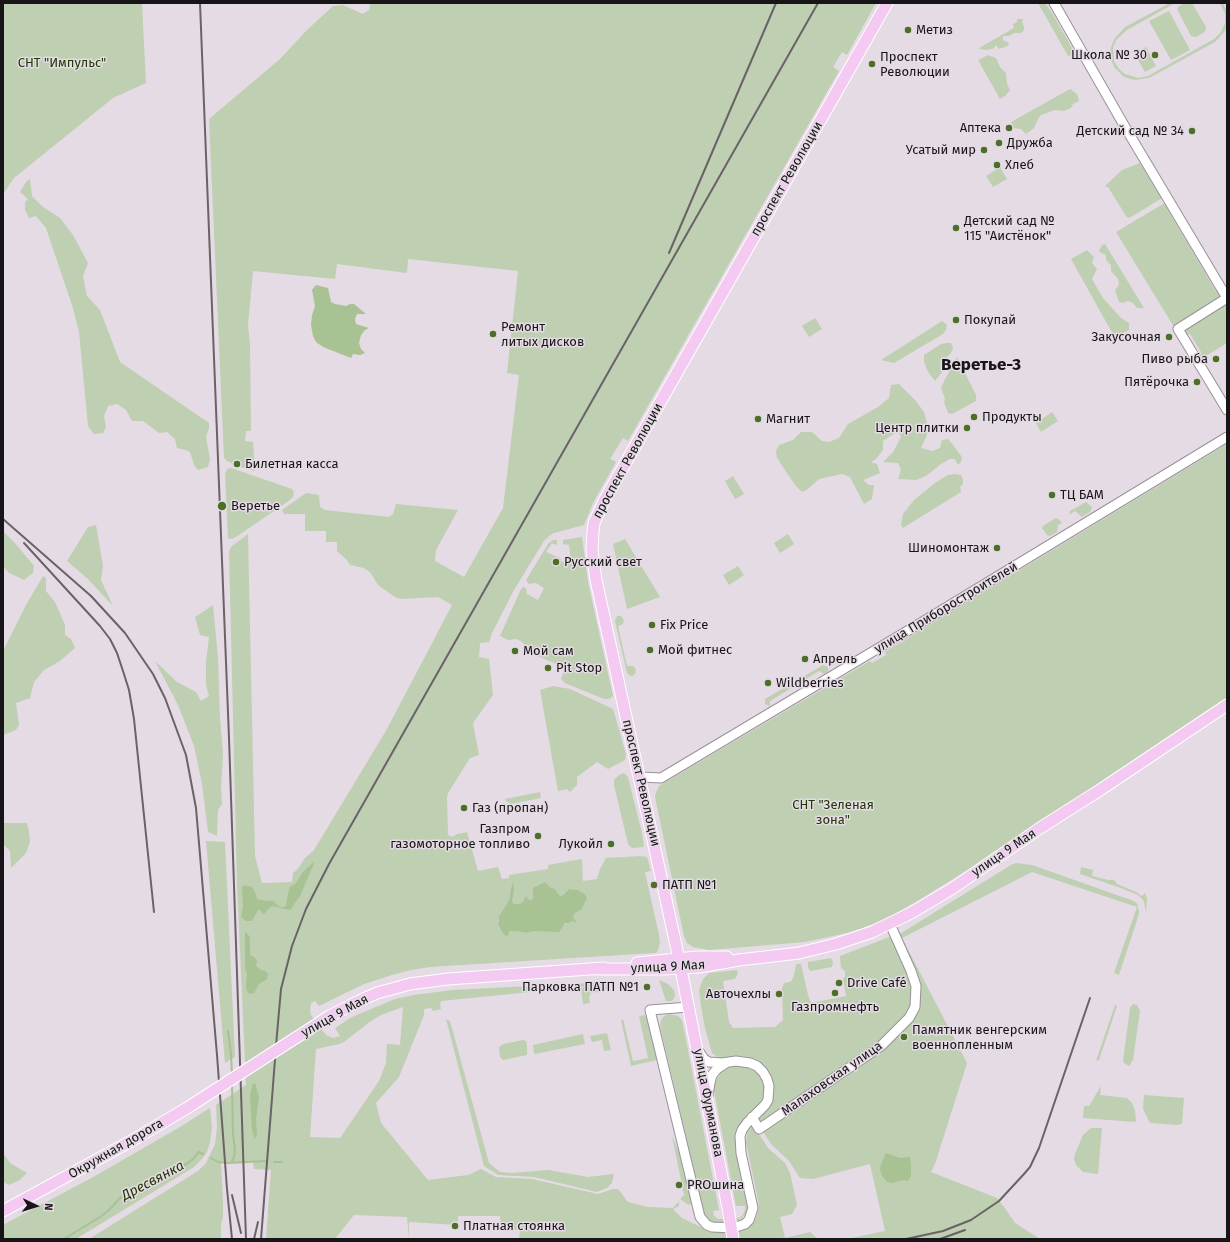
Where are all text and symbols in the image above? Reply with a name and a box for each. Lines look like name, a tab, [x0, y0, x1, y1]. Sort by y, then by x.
place label: Метиз	[916, 22, 953, 38]
marker: Метиз	[903, 25, 913, 35]
place label: Школа № 30	[1071, 47, 1147, 63]
place label: Проспект Революции	[880, 49, 950, 80]
marker: Школа № 30	[1150, 50, 1160, 60]
park label: СНТ "Импульс"	[18, 55, 106, 71]
marker: Проспект Революции	[867, 59, 877, 69]
street label: проспект Революции	[748, 119, 826, 239]
place label: Аптека	[960, 120, 1001, 136]
marker: Аптека	[1004, 123, 1014, 133]
place label: Детский сад № 34	[1077, 123, 1184, 139]
marker: Детский сад № 34	[1187, 126, 1197, 136]
place label: Дружба	[1007, 135, 1053, 151]
marker: Дружба	[994, 138, 1004, 148]
place label: Усатый мир	[906, 142, 976, 158]
marker: Усатый мир	[979, 145, 989, 155]
place label: Хлеб	[1005, 157, 1034, 173]
marker: Хлеб	[992, 160, 1002, 170]
place label: Детский сад № 115 "Аистёнок"	[964, 213, 1055, 244]
marker: Детский сад № 115 "Аистёнок"	[951, 223, 961, 233]
place label: Покупай	[964, 312, 1016, 328]
marker: Покупай	[951, 315, 961, 325]
place label: Ремонт литых дисков	[501, 319, 584, 350]
marker: Ремонт литых дисков	[488, 329, 498, 339]
place label: Закусочная	[1091, 329, 1161, 345]
marker: Закусочная	[1164, 332, 1174, 342]
place label: Пиво рыба	[1141, 351, 1208, 367]
marker: Пиво рыба	[1211, 354, 1221, 364]
district label: Веретье-3	[941, 355, 1021, 375]
place label: Пятёрочка	[1124, 374, 1189, 390]
marker: Пятёрочка	[1192, 377, 1202, 387]
street label: проспект Революции	[590, 400, 666, 522]
place label: Продукты	[982, 409, 1042, 425]
place label: Магнит	[766, 411, 810, 427]
marker: Продукты	[969, 412, 979, 422]
marker: Магнит	[753, 414, 763, 424]
place label: Центр плитки	[875, 420, 959, 436]
marker: Центр плитки	[962, 423, 972, 433]
place label: Билетная касса	[245, 456, 339, 472]
marker: Билетная касса	[232, 459, 242, 469]
place label: ТЦ БАМ	[1060, 487, 1104, 503]
marker: ТЦ БАМ	[1047, 490, 1057, 500]
place label: Веретье	[231, 498, 280, 514]
marker: Веретье	[216, 500, 228, 512]
place label: Шиномонтаж	[908, 540, 989, 556]
marker: Шиномонтаж	[992, 543, 1002, 553]
place label: Русский свет	[564, 554, 642, 570]
marker: Русский свет	[551, 557, 561, 567]
street label: улица Приборостроителей	[872, 559, 1020, 657]
place label: Fix Price	[660, 617, 708, 633]
marker: Fix Price	[647, 620, 657, 630]
place label: Мой фитнес	[658, 642, 732, 658]
place label: Мой сам	[523, 643, 574, 659]
marker: Мой фитнес	[645, 645, 655, 655]
marker: Мой сам	[510, 646, 520, 656]
place label: Апрель	[813, 651, 857, 667]
marker: Апрель	[800, 654, 810, 664]
place label: Pit Stop	[556, 660, 602, 676]
marker: Pit Stop	[543, 663, 553, 673]
place label: Wildberries	[776, 675, 844, 691]
marker: Wildberries	[763, 678, 773, 688]
street label: проспект Революции	[619, 718, 663, 848]
park label: СНТ "Зеленая зона"	[792, 797, 874, 828]
place label: Газ (пропан)	[472, 800, 548, 816]
marker: Газ (пропан)	[459, 803, 469, 813]
place label: Газпром газомоторное топливо	[390, 821, 530, 852]
street label: улица 9 Мая	[969, 826, 1039, 880]
marker: Газпром газомоторное топливо	[533, 831, 543, 841]
place label: Лукойл	[559, 836, 603, 852]
marker: Лукойл	[606, 839, 616, 849]
place label: ПАТП №1	[662, 877, 717, 893]
marker: ПАТП №1	[649, 880, 659, 890]
street label: улица 9 Мая	[631, 957, 705, 977]
place label: Drive Café	[847, 975, 906, 991]
marker: Drive Café	[834, 978, 844, 988]
place label: Парковка ПАТП №1	[522, 979, 639, 995]
marker: Парковка ПАТП №1	[642, 982, 652, 992]
place label: Авточехлы	[706, 986, 771, 1002]
marker: Газпромнефть	[830, 988, 840, 998]
marker: Авточехлы	[774, 989, 784, 999]
street label: улица 9 Мая	[299, 991, 371, 1041]
place label: Газпромнефть	[791, 999, 879, 1015]
place label: Памятник венгерским военнопленным	[912, 1022, 1047, 1053]
marker: Памятник венгерским военнопленным	[899, 1032, 909, 1042]
street label: Малаховская улица	[779, 1038, 885, 1120]
street label: улица Фурманова	[690, 1048, 726, 1158]
street label: Окружная дорога	[66, 1116, 166, 1182]
water label: Дресвянка	[119, 1157, 187, 1205]
place label: PROшина	[687, 1177, 744, 1193]
marker: PROшина	[674, 1180, 684, 1190]
north arrow	[16, 1186, 56, 1226]
text: N	[42, 1203, 55, 1211]
place label: Платная стоянка	[463, 1218, 565, 1234]
marker: Платная стоянка	[450, 1221, 460, 1231]

